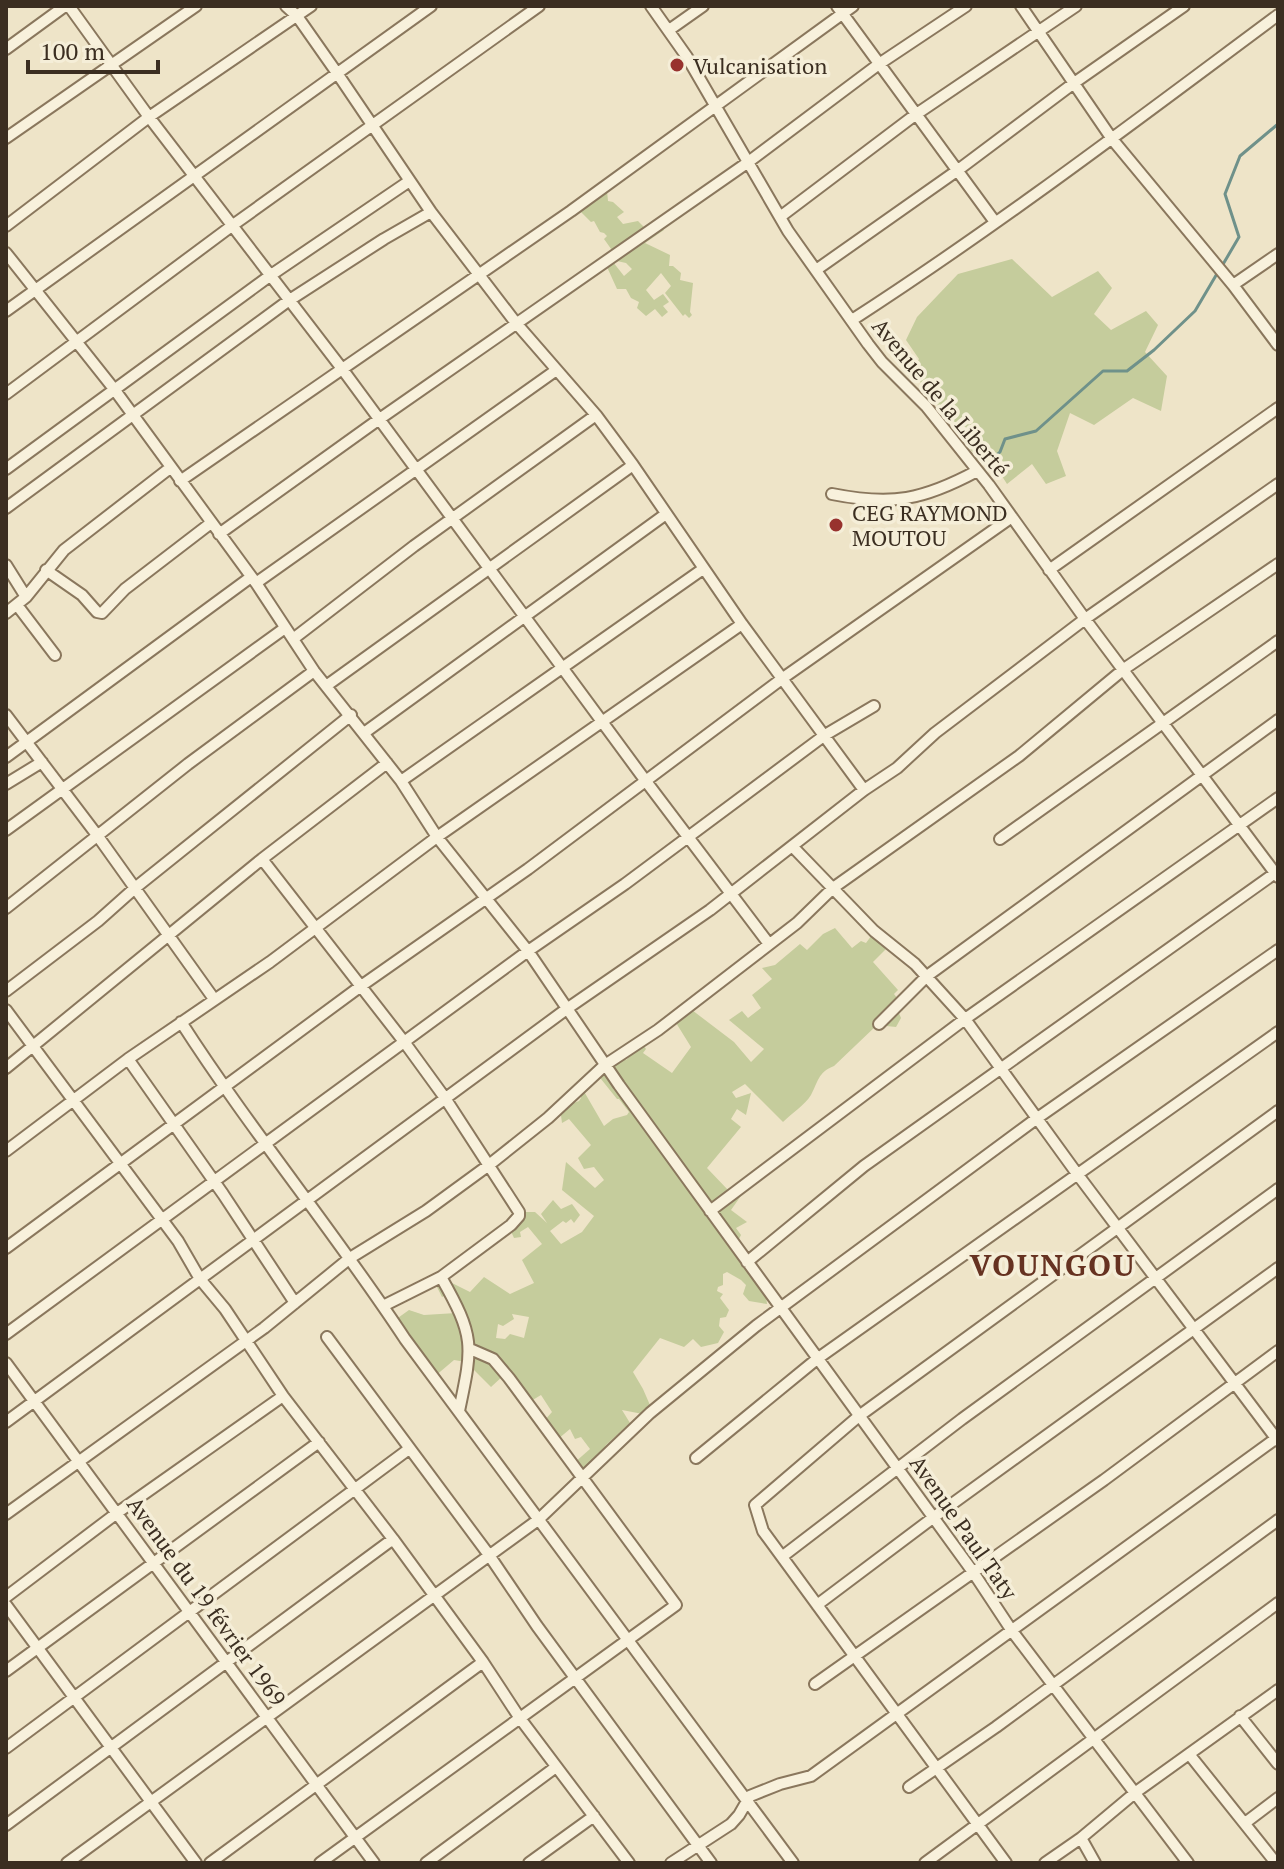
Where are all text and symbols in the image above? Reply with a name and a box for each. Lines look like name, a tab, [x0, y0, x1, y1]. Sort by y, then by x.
scale bar	[28, 24, 158, 74]
text: 100 m	[40, 35, 105, 67]
place label: Vulcanisation	[693, 51, 827, 80]
marker: Vulcanisation	[668, 56, 686, 74]
street label: Avenue de la Liberté	[866, 312, 1016, 482]
place label: CEG RAYMOND MOUTOU	[852, 498, 1008, 552]
marker: CEG RAYMOND MOUTOU	[827, 516, 845, 534]
district label: VOUNGOU	[970, 1245, 1136, 1285]
street label: Avenue Paul Taty	[904, 1449, 1025, 1605]
street label: Avenue du 19 février 1969	[121, 1490, 293, 1712]

